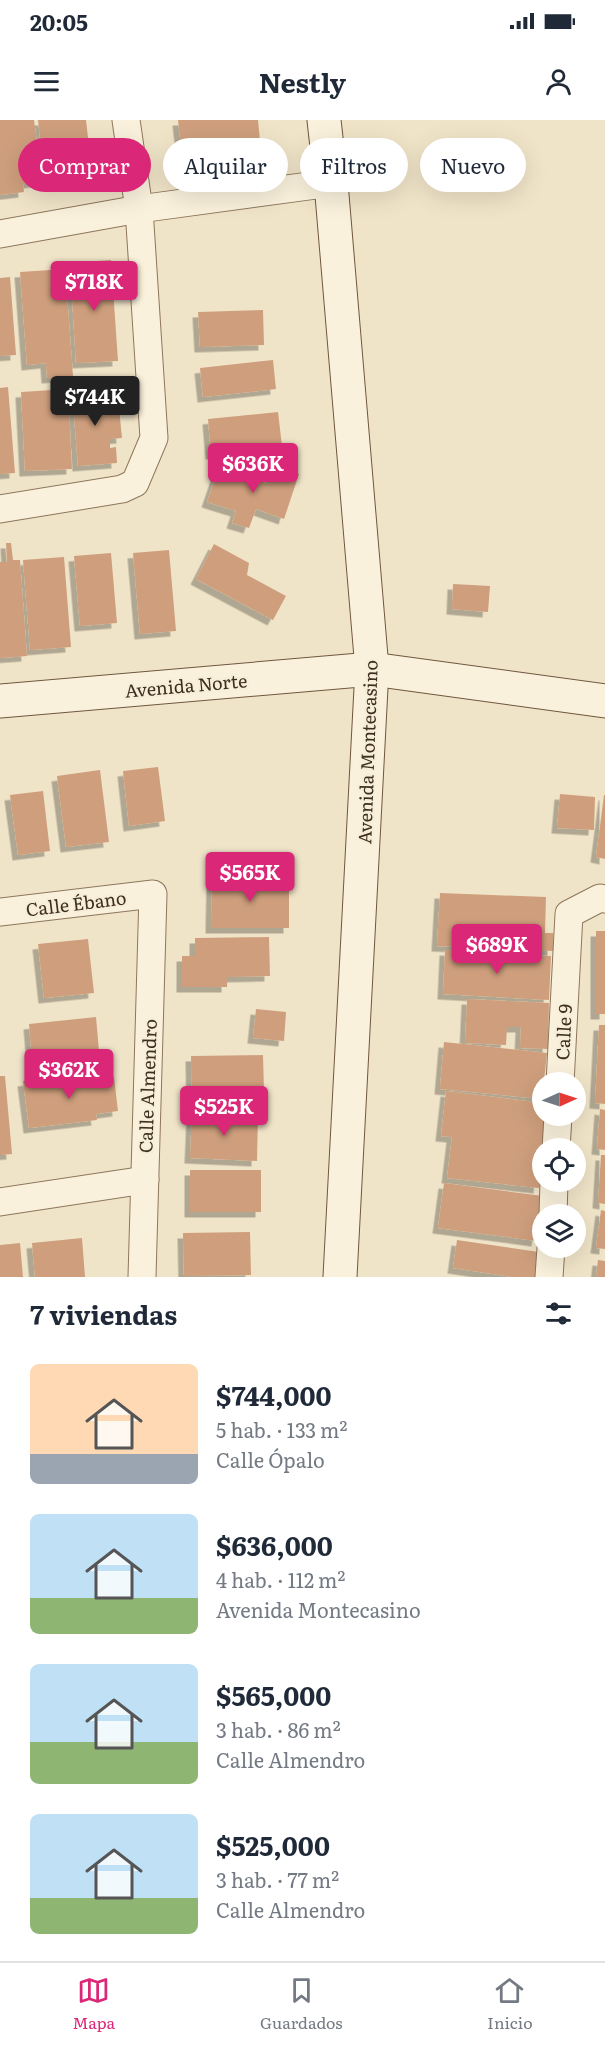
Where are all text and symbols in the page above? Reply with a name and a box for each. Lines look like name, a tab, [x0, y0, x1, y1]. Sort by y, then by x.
text: 20:05	[30, 5, 88, 38]
text: Nestly	[259, 61, 346, 101]
icon: menu	[30, 65, 63, 98]
icon: person	[542, 65, 575, 98]
chip: Comprar	[18, 138, 151, 192]
chip: Alquilar	[163, 138, 288, 192]
chip: Filtros	[300, 138, 408, 192]
chip: Nuevo	[420, 138, 526, 192]
pin: $718K	[52, 261, 136, 312]
text: $718K	[65, 265, 123, 295]
pin: $744K	[53, 376, 137, 427]
text: $744K	[64, 380, 126, 410]
pin: $636K	[211, 443, 295, 494]
text: $636K	[222, 447, 284, 477]
street label: Avenida Montecasino	[350, 659, 384, 845]
street label: Avenida Norte	[124, 666, 248, 704]
pin: $565K	[208, 852, 292, 903]
text: $565K	[220, 856, 280, 886]
street label: Calle Ébano	[24, 883, 128, 923]
pin: $689K	[455, 924, 539, 975]
text: $689K	[466, 928, 528, 958]
street label: Calle 9	[548, 1003, 578, 1061]
street label: Calle Almendro	[131, 1018, 163, 1154]
pin: $362K	[27, 1049, 111, 1100]
text: $362K	[38, 1053, 100, 1083]
north arrow	[532, 1072, 586, 1126]
map controls	[532, 1072, 586, 1258]
pin: $525K	[182, 1086, 266, 1137]
text: $525K	[194, 1090, 254, 1120]
button: locate	[532, 1138, 586, 1192]
button: layers	[532, 1204, 586, 1258]
text: 7 viviendas	[30, 1294, 177, 1333]
icon: filters	[542, 1297, 575, 1330]
text: $744,000	[216, 1375, 332, 1414]
icon: home	[78, 1388, 150, 1460]
text: 5 hab. · 133 m²	[216, 1414, 347, 1444]
text: Calle Ópalo	[216, 1444, 325, 1474]
text: $636,000	[216, 1525, 333, 1564]
icon: home	[78, 1538, 150, 1610]
text: 4 hab. · 112 m²	[216, 1564, 345, 1594]
text: Avenida Montecasino	[216, 1594, 421, 1624]
text: $565,000	[216, 1675, 331, 1714]
icon: home	[78, 1688, 150, 1760]
text: 3 hab. · 86 m²	[216, 1714, 341, 1744]
text: Calle Almendro	[216, 1744, 365, 1774]
text: $525,000	[216, 1825, 330, 1864]
icon: home	[78, 1838, 150, 1910]
text: 3 hab. · 77 m²	[216, 1864, 339, 1894]
text: Calle Almendro	[216, 1894, 365, 1924]
tab: Mapa	[72, 1974, 115, 2034]
tab: Guardados	[260, 1974, 342, 2034]
tab: Inicio	[487, 1974, 533, 2034]

